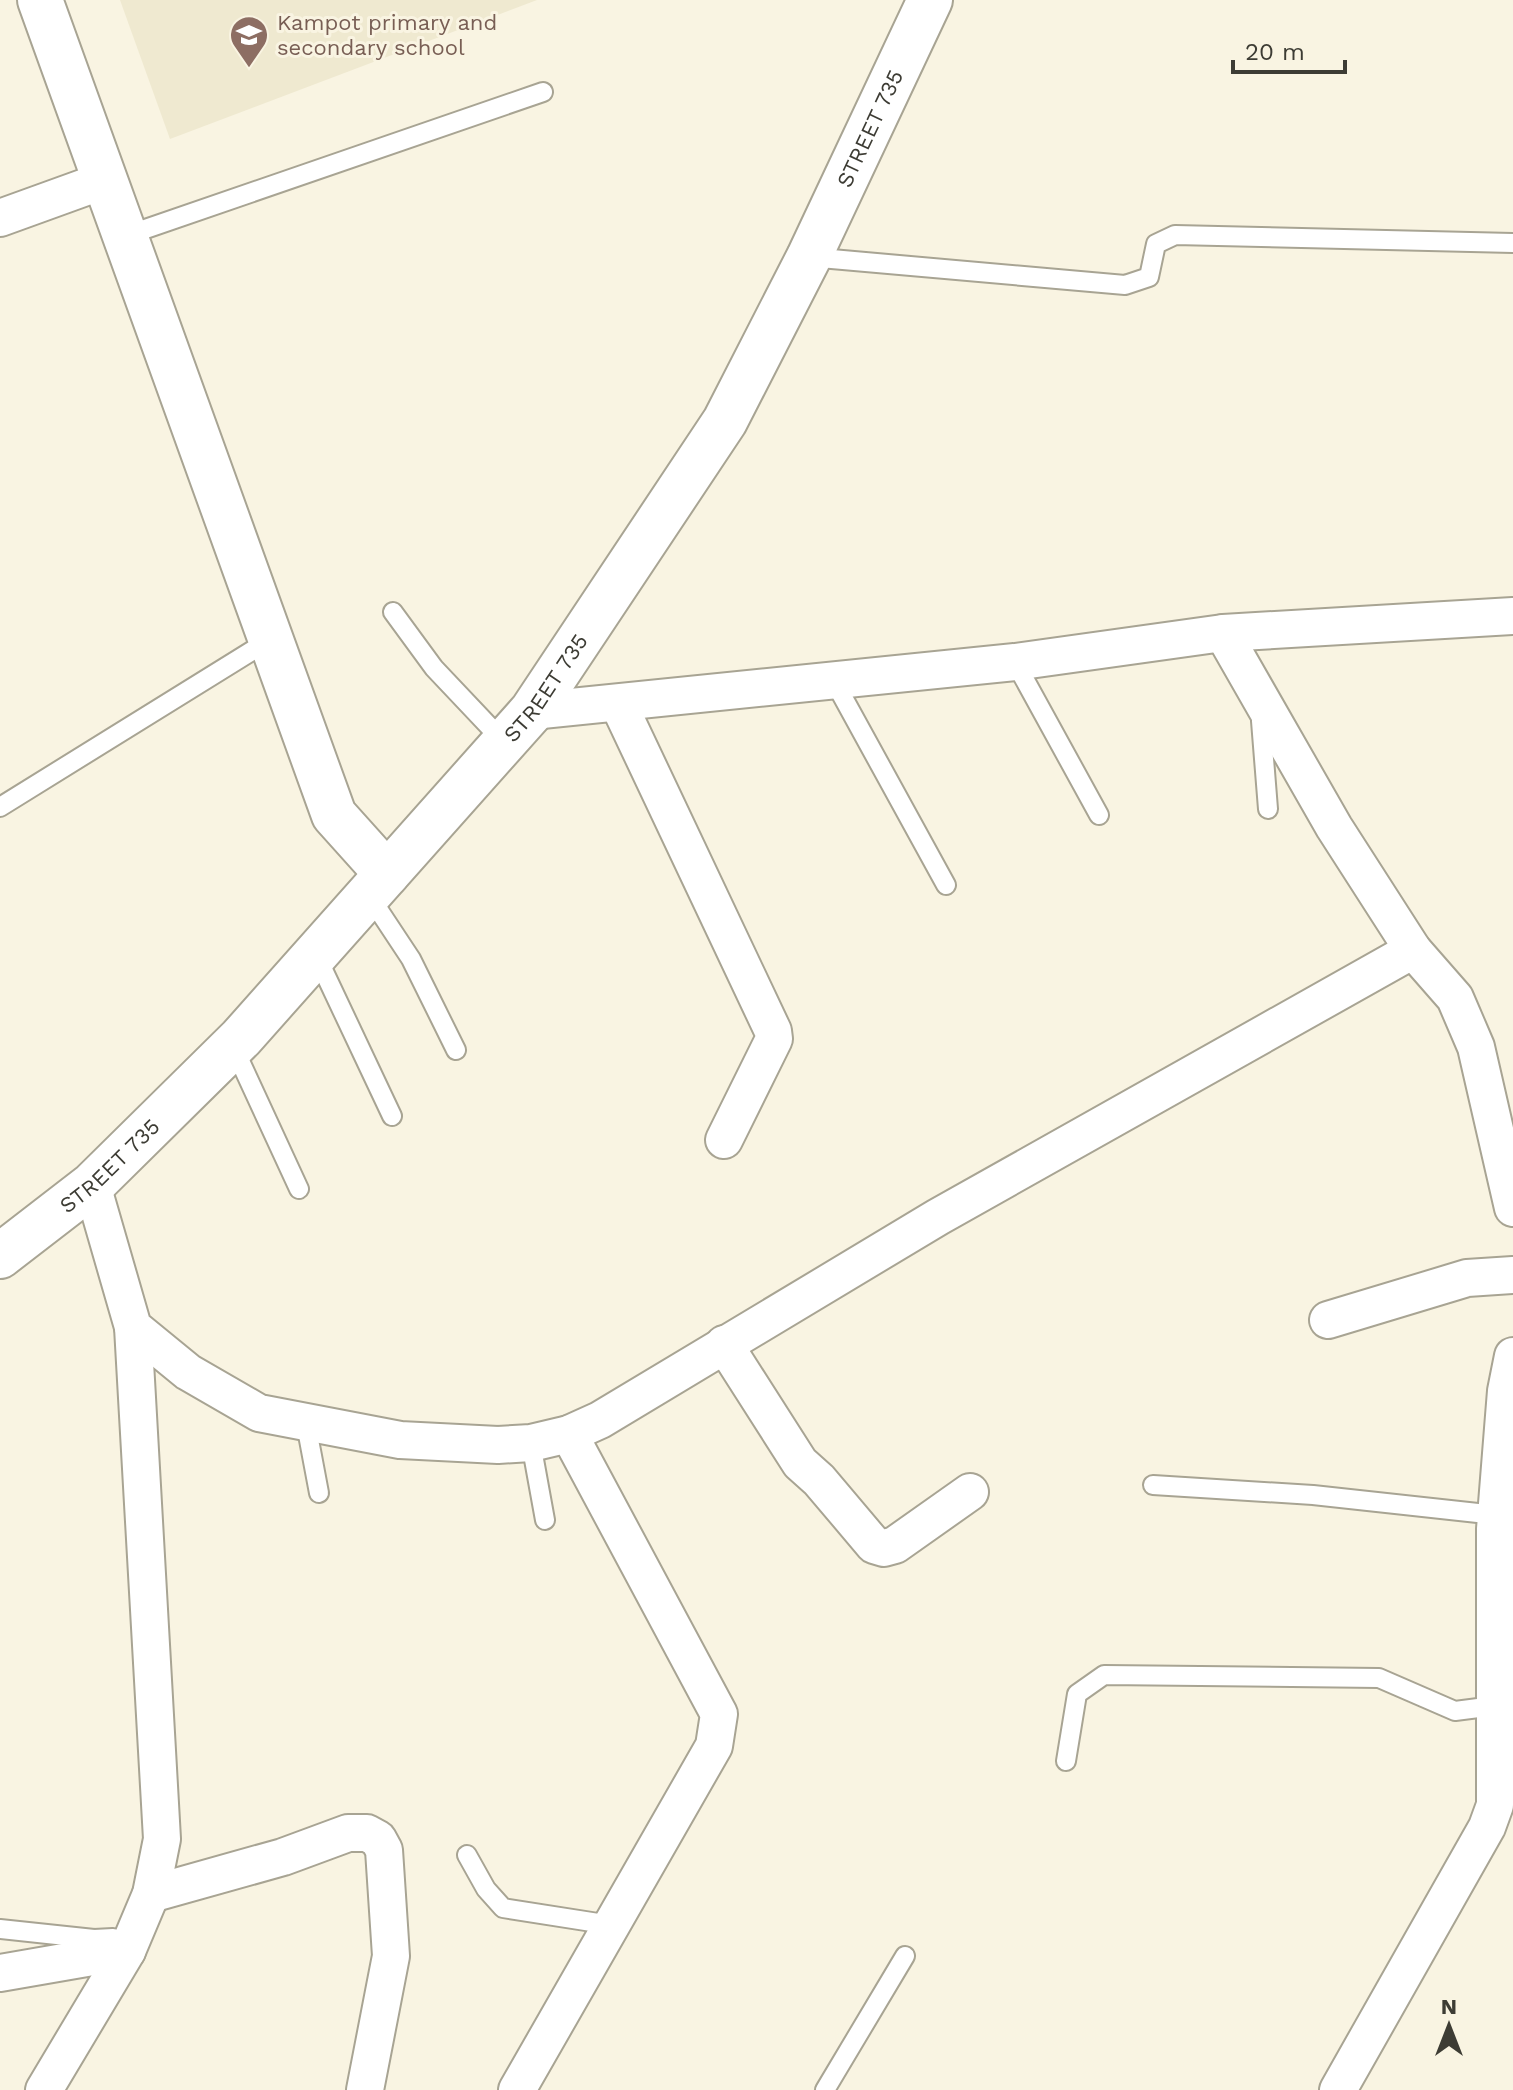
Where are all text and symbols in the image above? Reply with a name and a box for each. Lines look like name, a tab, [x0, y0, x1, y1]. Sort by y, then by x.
place label: Kampot primary and secondary school	[277, 10, 497, 60]
school or university icon: Kampot primary and secondary school	[228, 14, 270, 69]
scale bar	[1233, 24, 1345, 74]
text: 20 m	[1245, 38, 1305, 66]
street label: STREET 735	[831, 66, 908, 191]
street label: STREET 735	[498, 629, 592, 747]
street label: STREET 735	[55, 1113, 164, 1218]
north arrow	[1409, 1986, 1489, 2066]
text: N	[1441, 1994, 1457, 2019]

